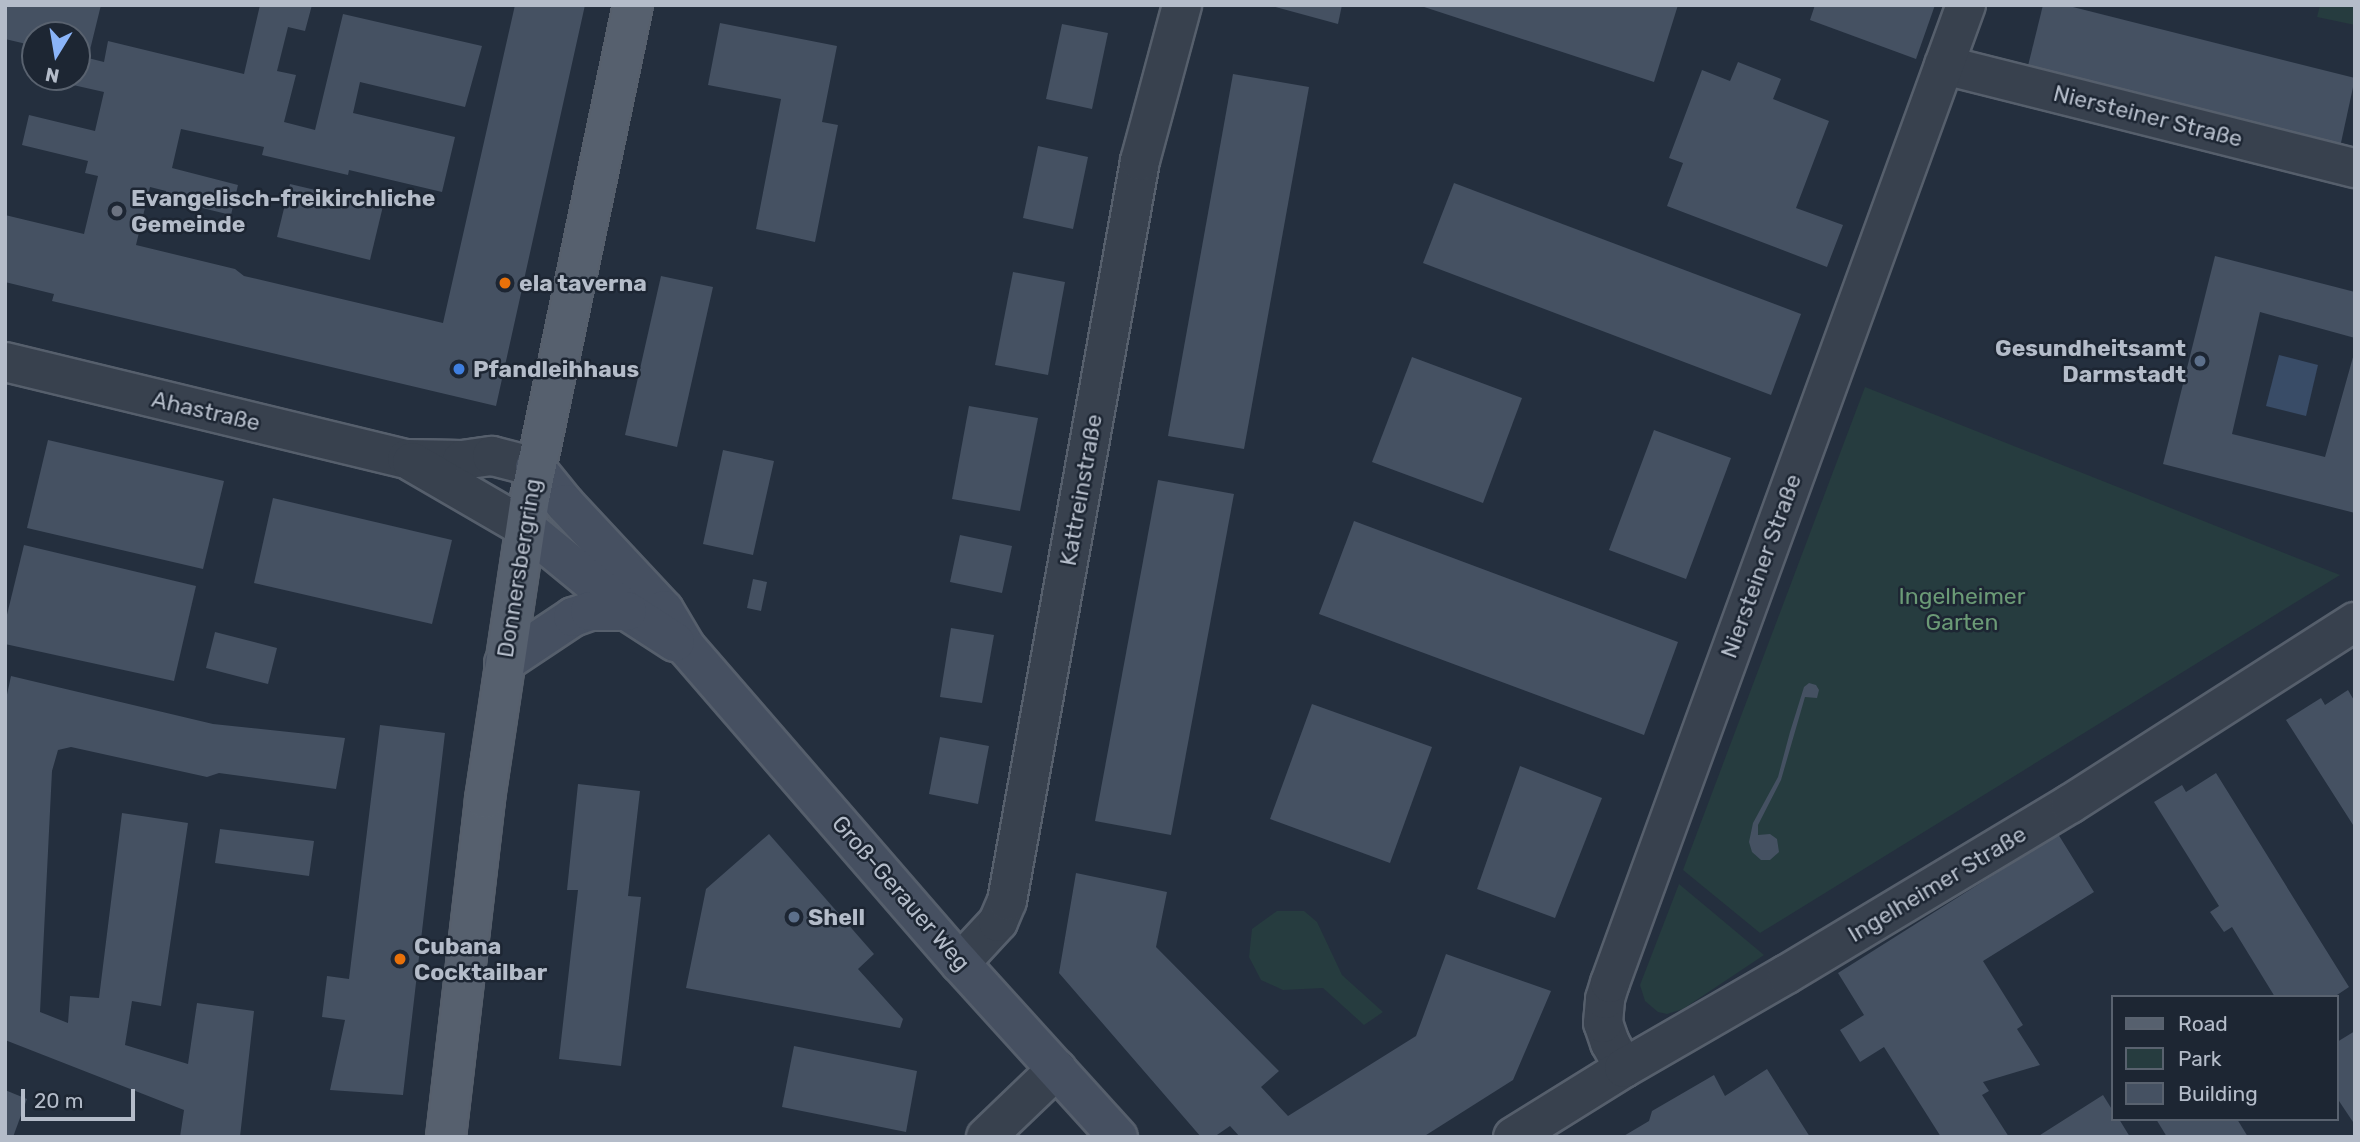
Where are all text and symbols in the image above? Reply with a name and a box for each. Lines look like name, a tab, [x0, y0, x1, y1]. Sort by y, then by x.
north arrow	[21, 21, 91, 91]
text: N	[43, 63, 61, 88]
street label: Niersteiner Straße	[2050, 79, 2246, 153]
place label: Evangelisch-freikirchliche Gemeinde	[131, 184, 435, 238]
marker: Evangelisch-freikirchliche Gemeinde	[109, 203, 125, 219]
place label: ela taverna	[519, 269, 647, 297]
marker: ela taverna	[497, 275, 513, 291]
place label: Gesundheitsamt Darmstadt	[1995, 334, 2186, 388]
marker: Gesundheitsamt Darmstadt	[2192, 353, 2208, 369]
place label: Pfandleihhaus	[473, 355, 639, 383]
marker: Pfandleihhaus	[451, 361, 467, 377]
street label: Ahastraße	[149, 385, 263, 437]
street label: Kattreinstraße	[1054, 412, 1108, 568]
street label: Niersteiner Straße	[1715, 470, 1807, 662]
street label: Donnersbergring	[491, 476, 547, 660]
park label: Ingelheimer Garten	[1899, 582, 2025, 636]
street label: Groß-Gerauer Weg	[826, 809, 976, 977]
street label: Ingelheimer Straße	[1843, 820, 2031, 948]
place label: Shell	[808, 903, 865, 931]
marker: Shell	[786, 909, 802, 925]
place label: Cubana Cocktailbar	[414, 932, 547, 986]
marker: Cubana Cocktailbar	[392, 951, 408, 967]
legend	[2112, 995, 2339, 1121]
text: Road	[2178, 1011, 2228, 1036]
text: Park	[2178, 1046, 2222, 1071]
scale bar	[24, 1076, 138, 1120]
text: Building	[2178, 1081, 2258, 1106]
text: 20 m	[34, 1088, 83, 1113]

